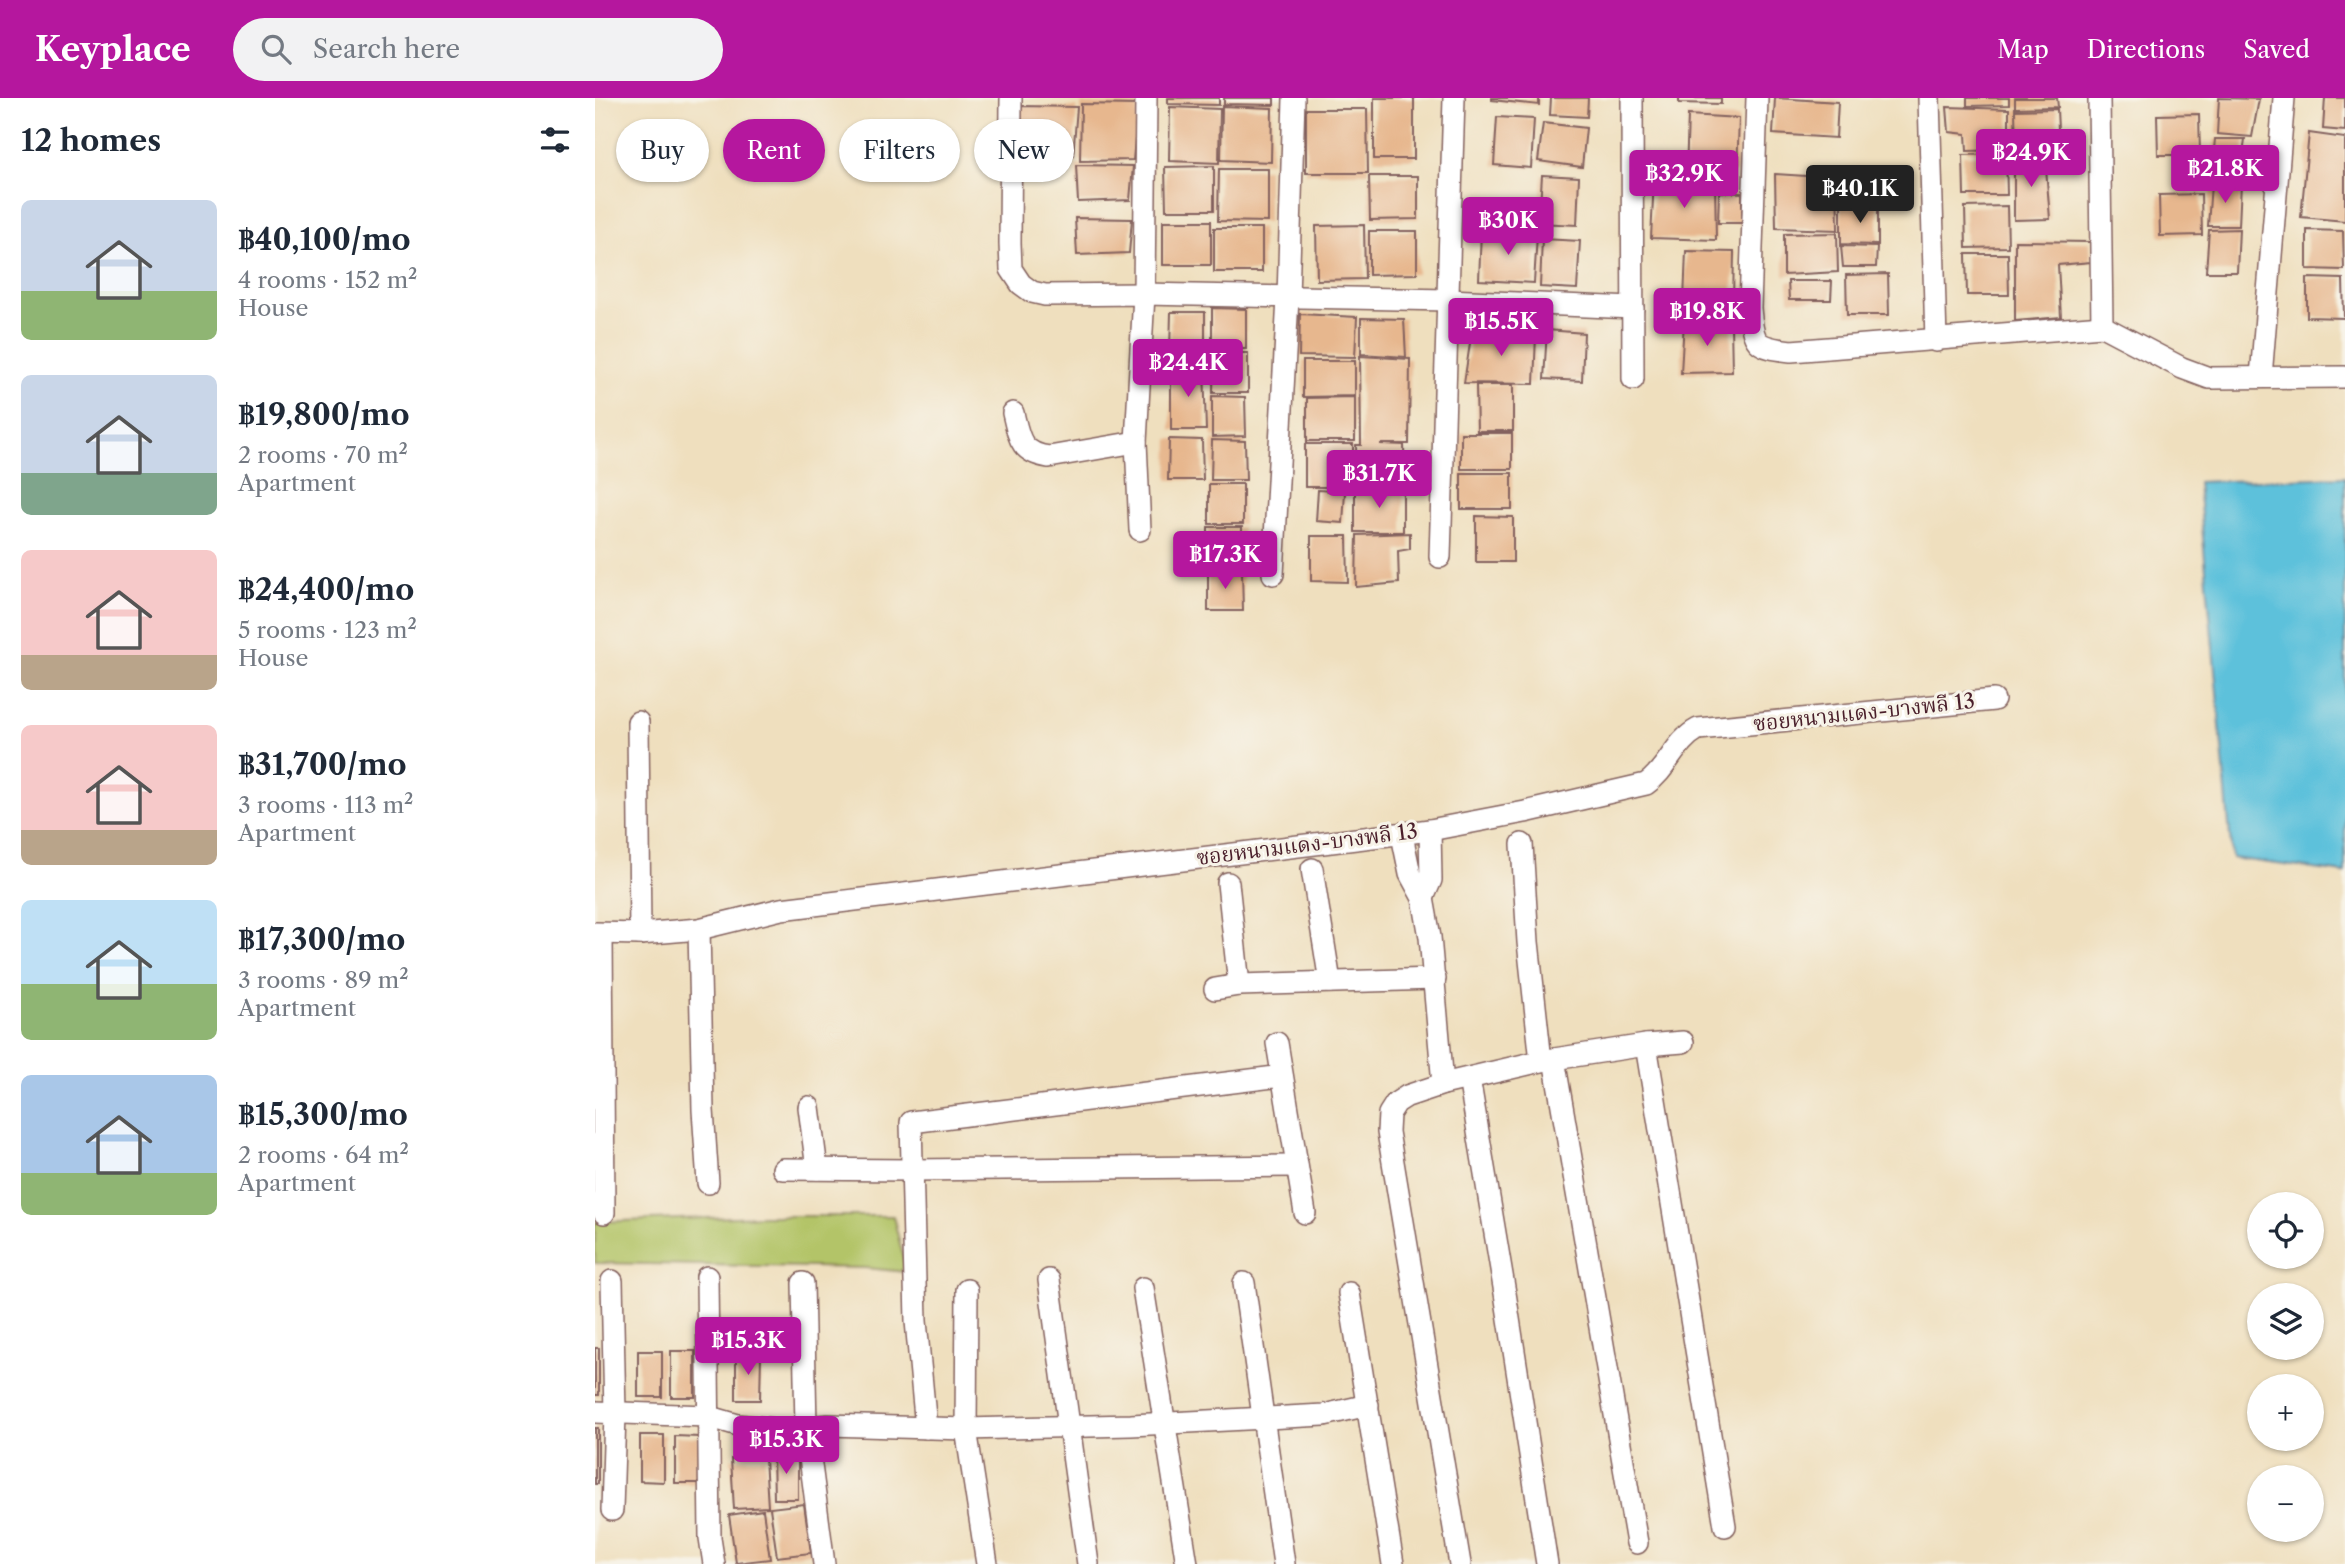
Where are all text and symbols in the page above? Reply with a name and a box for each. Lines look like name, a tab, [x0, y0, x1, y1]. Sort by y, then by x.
search box	[233, 18, 723, 81]
text: Keyplace	[35, 29, 191, 70]
icon: search	[257, 30, 295, 68]
text: Search here	[313, 33, 460, 65]
text: Map	[1997, 35, 2049, 64]
text: Directions	[2087, 35, 2205, 64]
text: Saved	[2243, 35, 2310, 64]
chip: Buy	[616, 119, 709, 182]
chip: Rent	[723, 119, 825, 182]
chip: Filters	[839, 119, 960, 182]
chip: New	[974, 119, 1074, 182]
icon: filters	[536, 121, 574, 159]
text: 12 homes	[21, 122, 161, 159]
pin: ฿24.9K	[1974, 130, 2088, 189]
text: ฿24.9K	[1992, 138, 2070, 166]
pin: ฿21.8K	[2168, 146, 2282, 205]
pin: ฿32.9K	[1627, 150, 1741, 210]
text: ฿21.8K	[2187, 154, 2263, 182]
text: ฿32.9K	[1645, 159, 1723, 187]
pin: ฿40.1K	[1803, 166, 1917, 225]
text: ฿40.1K	[1822, 174, 1898, 202]
pin: ฿30K	[1467, 198, 1549, 257]
text: ฿30K	[1479, 206, 1537, 234]
text: ฿40,100/mo	[238, 221, 411, 258]
icon: home	[77, 228, 161, 312]
text: 4 rooms · 152 m²	[238, 266, 418, 294]
pin: ฿19.8K	[1650, 288, 1764, 348]
text: House	[238, 294, 308, 322]
text: ฿19.8K	[1670, 297, 1744, 325]
pin: ฿15.5K	[1444, 299, 1558, 358]
text: ฿15.5K	[1464, 307, 1538, 335]
pin: ฿24.4K	[1131, 340, 1245, 399]
text: ฿24.4K	[1149, 348, 1227, 376]
text: ฿19,800/mo	[238, 396, 410, 433]
icon: home	[77, 403, 161, 487]
text: 2 rooms · 70 m²	[238, 441, 408, 469]
pin: ฿31.7K	[1322, 450, 1436, 510]
text: ฿31.7K	[1343, 459, 1415, 487]
text: Apartment	[238, 469, 356, 497]
pin: ฿17.3K	[1168, 532, 1282, 591]
text: ฿17.3K	[1189, 540, 1261, 568]
text: ฿24,400/mo	[238, 571, 414, 608]
icon: home	[77, 578, 161, 662]
text: 5 rooms · 123 m²	[238, 616, 417, 644]
text: House	[238, 644, 308, 672]
street label: ซอยหนามแดง-บางพลี 13	[1752, 688, 1976, 736]
text: ฿31,700/mo	[238, 746, 407, 783]
icon: home	[77, 753, 161, 837]
text: 3 rooms · 113 m²	[238, 791, 414, 819]
street label: ซอยหนามแดง-บางพลี 13	[1195, 818, 1419, 870]
text: Apartment	[238, 819, 356, 847]
text: ฿17,300/mo	[238, 921, 405, 958]
icon: home	[77, 928, 161, 1012]
text: 3 rooms · 89 m²	[238, 966, 409, 994]
text: Apartment	[238, 994, 356, 1022]
text: ฿15,300/mo	[238, 1096, 408, 1133]
icon: home	[77, 1103, 161, 1187]
text: 2 rooms · 64 m²	[238, 1141, 409, 1169]
text: Apartment	[238, 1169, 356, 1197]
map controls	[2247, 1192, 2324, 1542]
button: locate	[2247, 1192, 2324, 1269]
button: layers	[2247, 1283, 2324, 1360]
pin: ฿15.3K	[691, 1318, 805, 1377]
text: ฿15.3K	[711, 1326, 785, 1354]
button: +	[2247, 1374, 2324, 1451]
pin: ฿15.3K	[729, 1416, 843, 1476]
text: ฿15.3K	[749, 1425, 823, 1453]
button: −	[2247, 1465, 2324, 1542]

